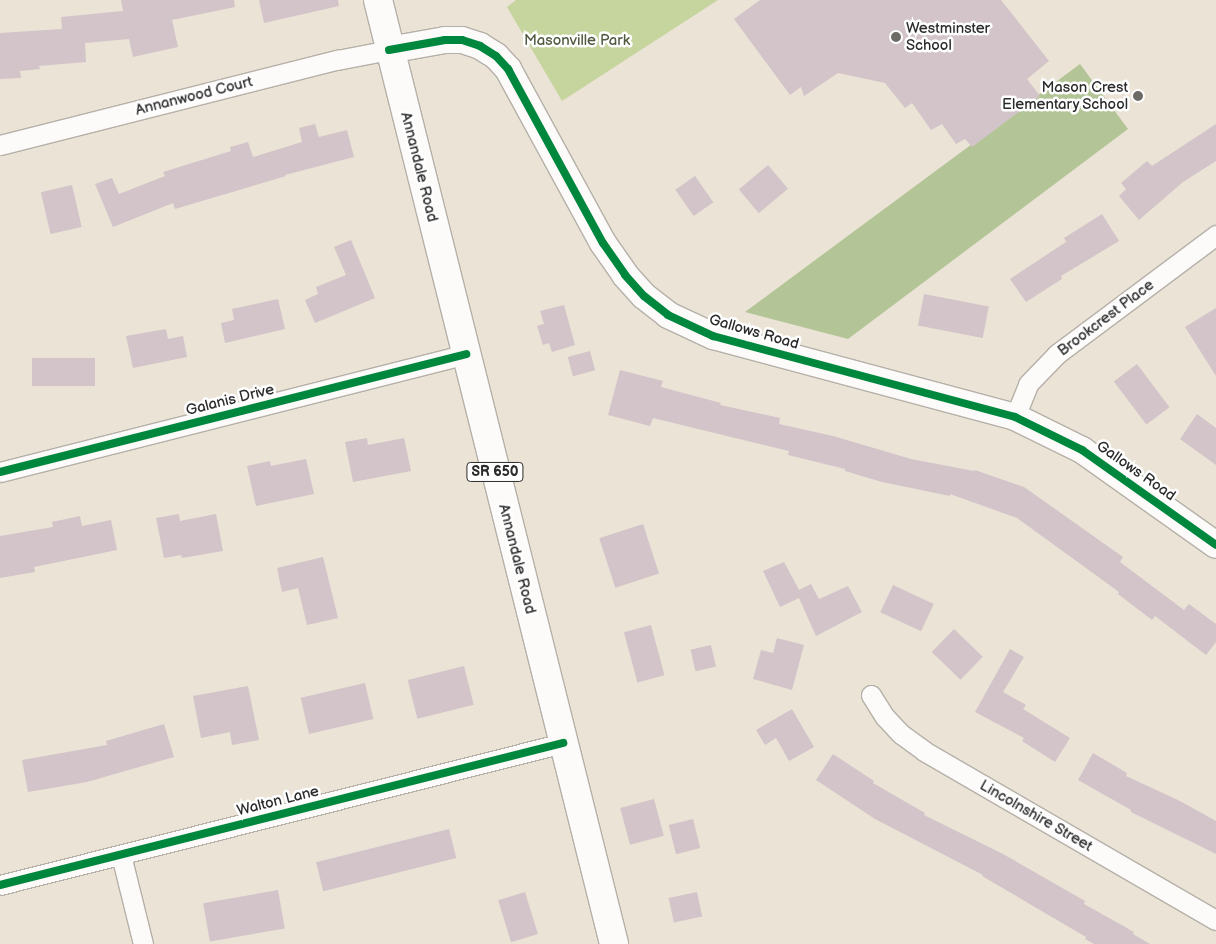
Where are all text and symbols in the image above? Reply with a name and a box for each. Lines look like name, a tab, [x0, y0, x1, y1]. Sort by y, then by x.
place label: Westminster School	[906, 19, 990, 54]
marker: Westminster School	[890, 31, 902, 43]
park label: Masonville Park	[524, 32, 630, 50]
street label: Annanwood Court	[134, 73, 254, 119]
place label: Mason Crest Elementary School	[1001, 78, 1128, 113]
marker: Mason Crest Elementary School	[1132, 90, 1144, 102]
street label: Annandale Road	[397, 110, 441, 224]
street label: Brookcrest Place	[1054, 276, 1158, 360]
street label: Gallows Road	[707, 311, 801, 353]
street label: Galanis Drive	[184, 380, 276, 420]
street label: Gallows Road	[1093, 437, 1179, 505]
road number: SR 650	[466, 461, 524, 484]
street label: Annandale Road	[495, 502, 539, 616]
street label: Lincolnshire Street	[976, 776, 1096, 856]
street label: Walton Lane	[235, 782, 321, 820]

